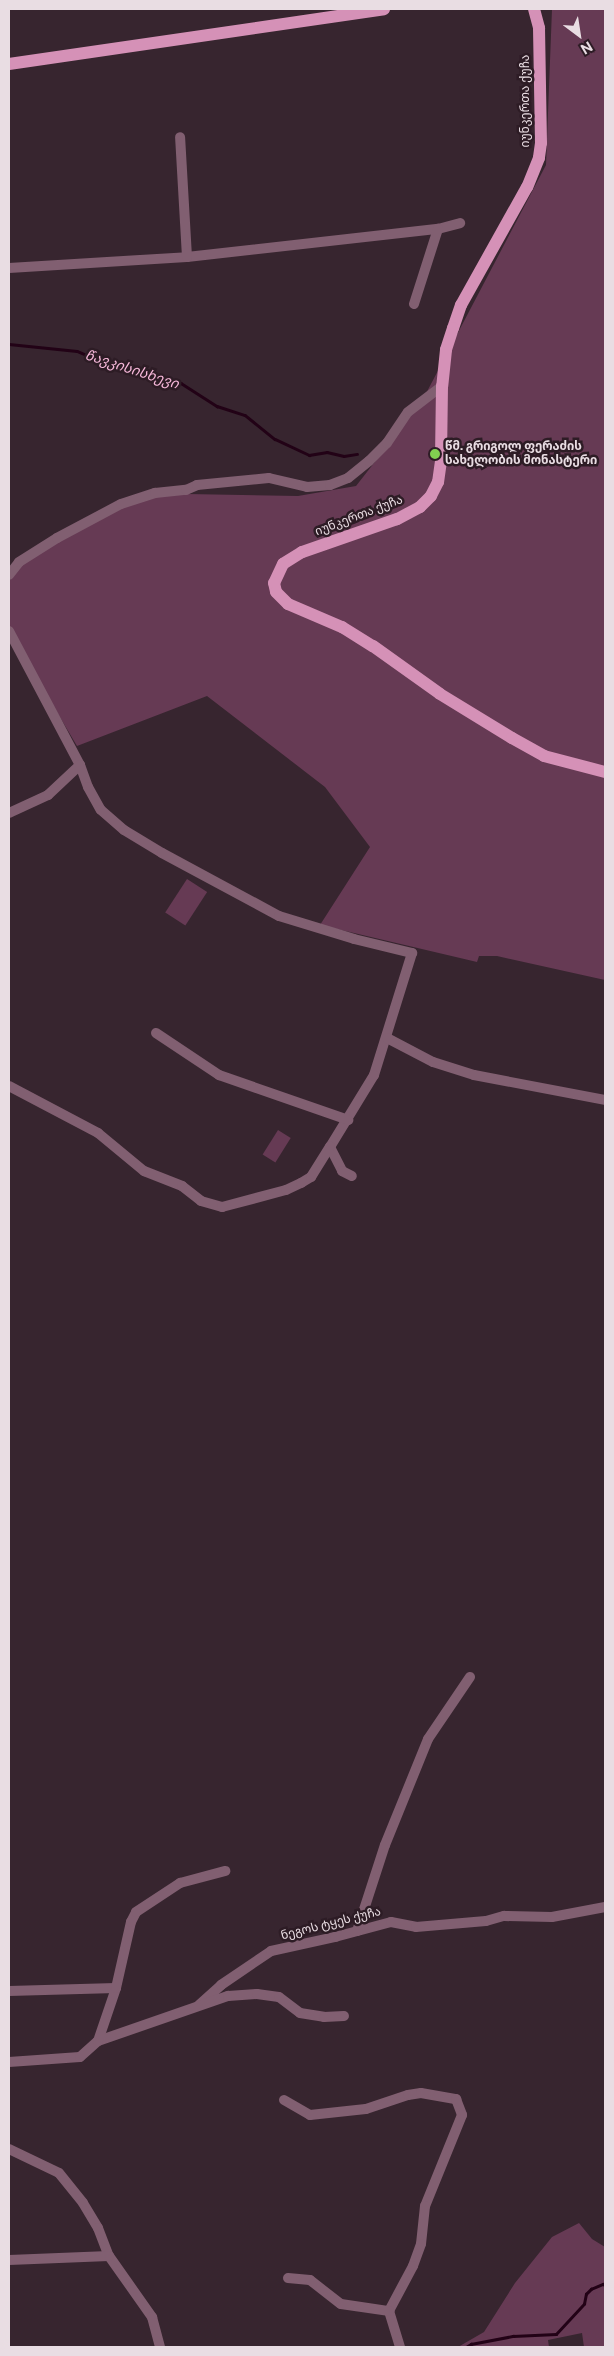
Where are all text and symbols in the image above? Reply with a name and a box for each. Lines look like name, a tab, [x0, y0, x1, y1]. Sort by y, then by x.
north arrow	[554, 10, 604, 60]
text: N	[578, 38, 596, 58]
street label: იუნკერთა ქუჩა	[519, 55, 533, 147]
water label: წავკისისხევი	[83, 346, 181, 392]
place label: წმ. გრიგოლ ფერაძის სახელობის მონასტერი	[445, 440, 597, 468]
marker: წმ. გრიგოლ ფერაძის სახელობის მონასტერი	[429, 448, 441, 460]
street label: იუნკერთა ქუჩა	[313, 493, 405, 539]
street label: ნეგოს ტყეს ქუჩა	[280, 1905, 382, 1943]

